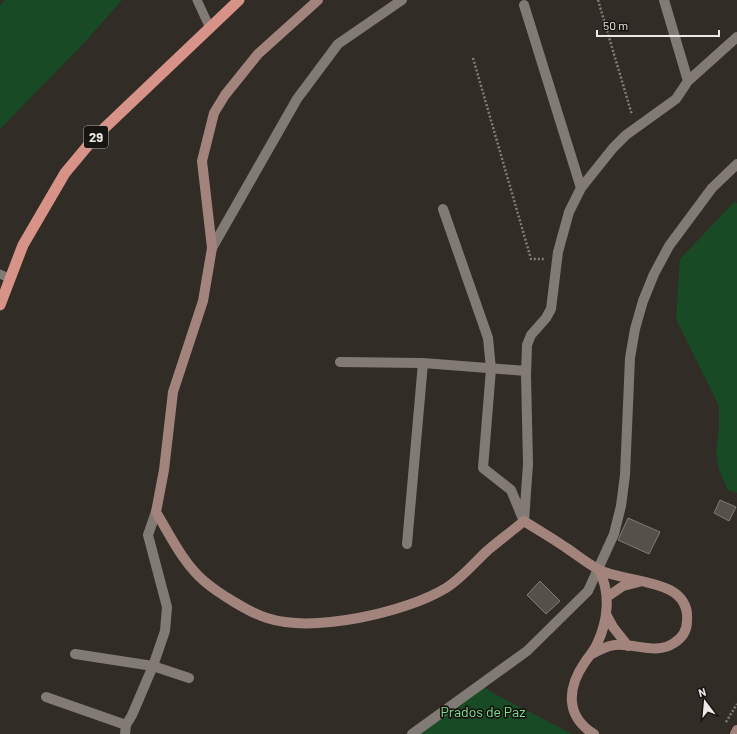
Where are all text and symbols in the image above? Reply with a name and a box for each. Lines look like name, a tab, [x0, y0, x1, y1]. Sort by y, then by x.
scale bar	[597, 12, 719, 38]
text: 50 m	[603, 18, 628, 32]
road number: 29	[84, 126, 108, 148]
north arrow	[685, 682, 725, 722]
text: N	[697, 685, 707, 699]
park label: Prados de Paz	[441, 703, 525, 720]

